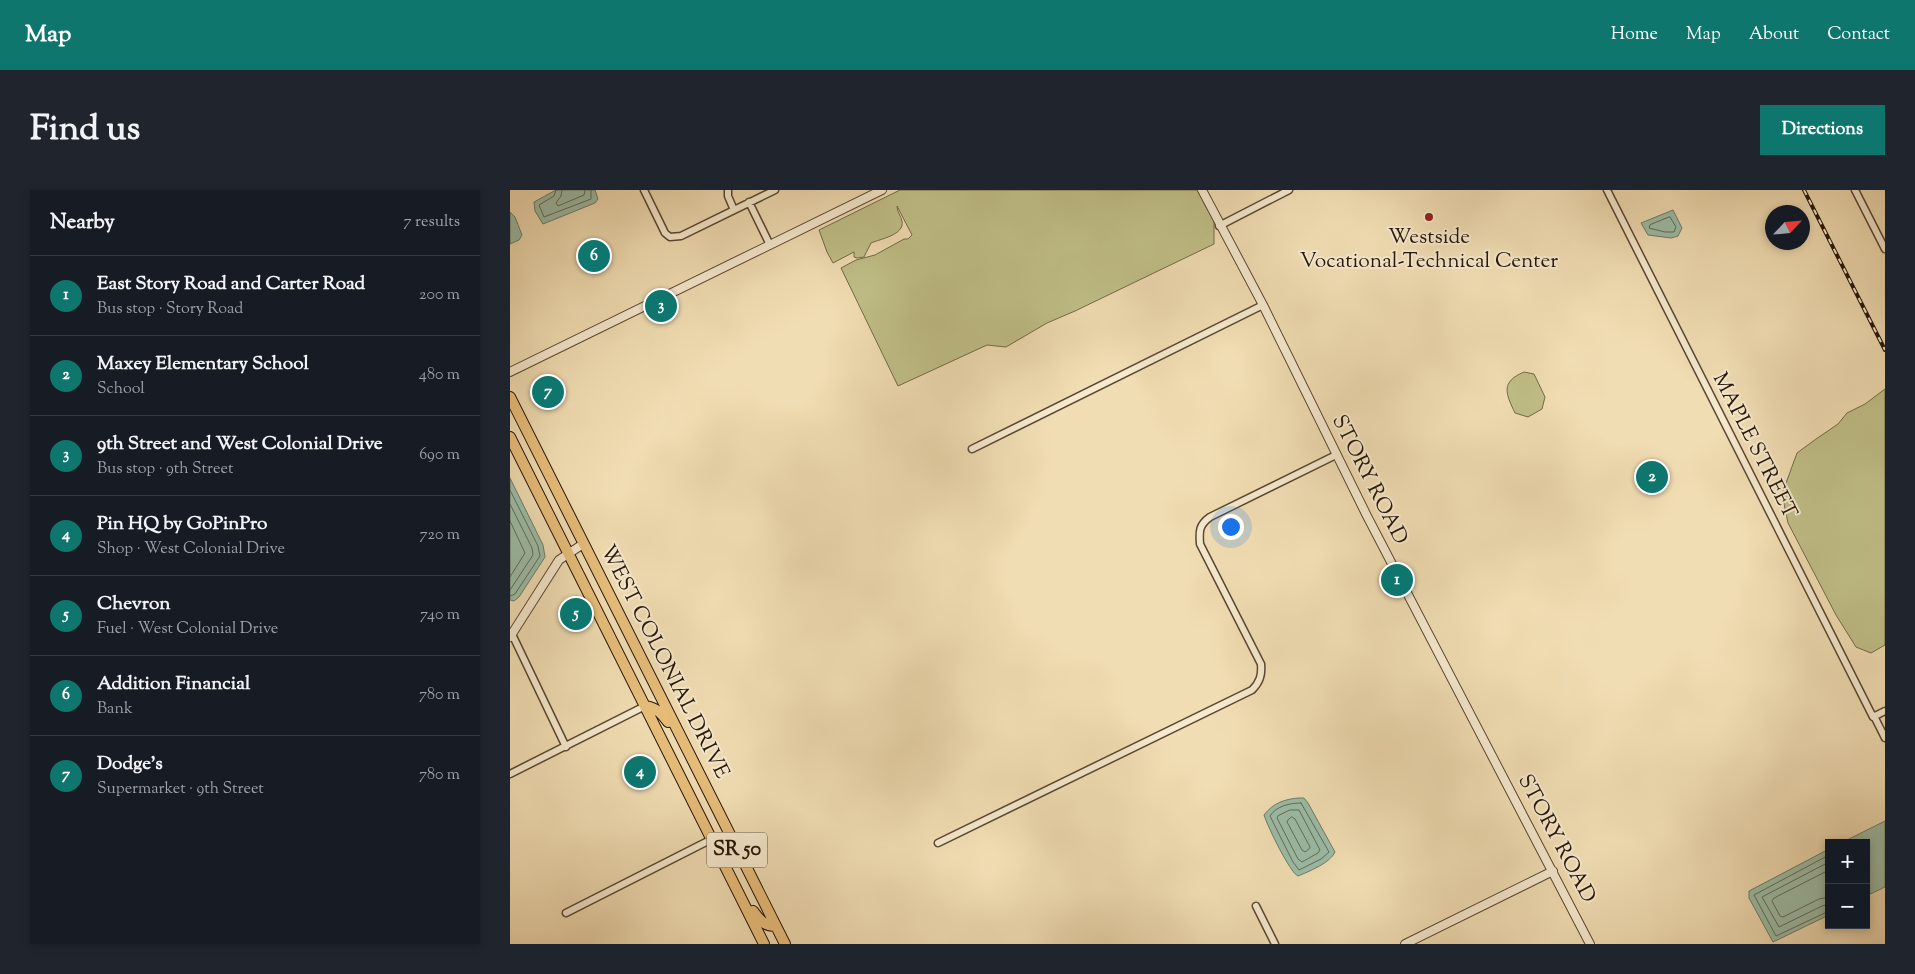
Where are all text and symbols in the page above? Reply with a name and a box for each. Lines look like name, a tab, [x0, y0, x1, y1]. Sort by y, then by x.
text: Map	[25, 18, 71, 52]
text: Home	[1611, 22, 1658, 48]
text: Map	[1686, 22, 1721, 48]
text: About	[1749, 22, 1799, 48]
text: Contact	[1827, 22, 1890, 48]
text: Find us	[30, 105, 140, 156]
button: Directions	[1760, 105, 1885, 155]
north arrow	[1765, 205, 1810, 250]
text: Nearby	[50, 208, 115, 238]
text: 7 results	[404, 211, 460, 234]
marker: Westside Vocational-Technical Center	[1423, 211, 1435, 223]
place label: Westside Vocational-Technical Center	[1300, 223, 1558, 277]
pin: 6	[578, 237, 610, 275]
text: East Story Road and Carter Road	[97, 271, 365, 298]
text: 1	[63, 284, 69, 307]
text: 200 m	[419, 284, 460, 307]
pin: 3	[645, 287, 677, 325]
text: Bus stop · Story Road	[97, 298, 243, 321]
text: Maxey Elementary School	[97, 351, 309, 378]
text: 2	[62, 364, 70, 387]
text: 480 m	[419, 364, 460, 387]
street label: MAPLE STREET	[1704, 368, 1804, 525]
pin: 7	[532, 373, 564, 411]
text: School	[97, 378, 145, 401]
street label: STORY ROAD	[1323, 410, 1415, 550]
text: 9th Street and West Colonial Drive	[97, 431, 383, 458]
text: 3	[63, 444, 69, 467]
text: 690 m	[419, 444, 460, 467]
text: Bus stop · 9th Street	[97, 458, 233, 481]
pin: 2	[1636, 458, 1668, 496]
text: Pin HQ by GoPinPro	[97, 511, 267, 538]
your location	[1218, 514, 1244, 540]
text: 4	[62, 524, 70, 547]
text: 720 m	[420, 524, 460, 547]
text: Shop · West Colonial Drive	[97, 538, 285, 561]
street label: WEST COLONIAL DRIVE	[592, 540, 736, 784]
pin: 1	[1381, 561, 1413, 599]
text: Chevron	[97, 591, 171, 618]
pin: 5	[560, 595, 592, 633]
text: 5	[63, 604, 69, 627]
text: 740 m	[420, 604, 460, 627]
text: Fuel · West Colonial Drive	[97, 618, 278, 641]
text: Addition Financial	[97, 671, 250, 698]
text: 6	[62, 684, 70, 707]
text: 780 m	[419, 684, 460, 707]
text: Bank	[97, 698, 133, 721]
text: Dodge's	[97, 751, 163, 778]
pin: 4	[624, 753, 656, 791]
text: 7	[62, 764, 70, 787]
text: 780 m	[419, 764, 460, 787]
street label: STORY ROAD	[1509, 769, 1603, 909]
text: Supermarket · 9th Street	[97, 778, 264, 801]
road number: SR 50	[707, 832, 767, 868]
map controls	[1825, 839, 1870, 929]
button: +	[1825, 839, 1870, 884]
button: −	[1825, 884, 1870, 929]

